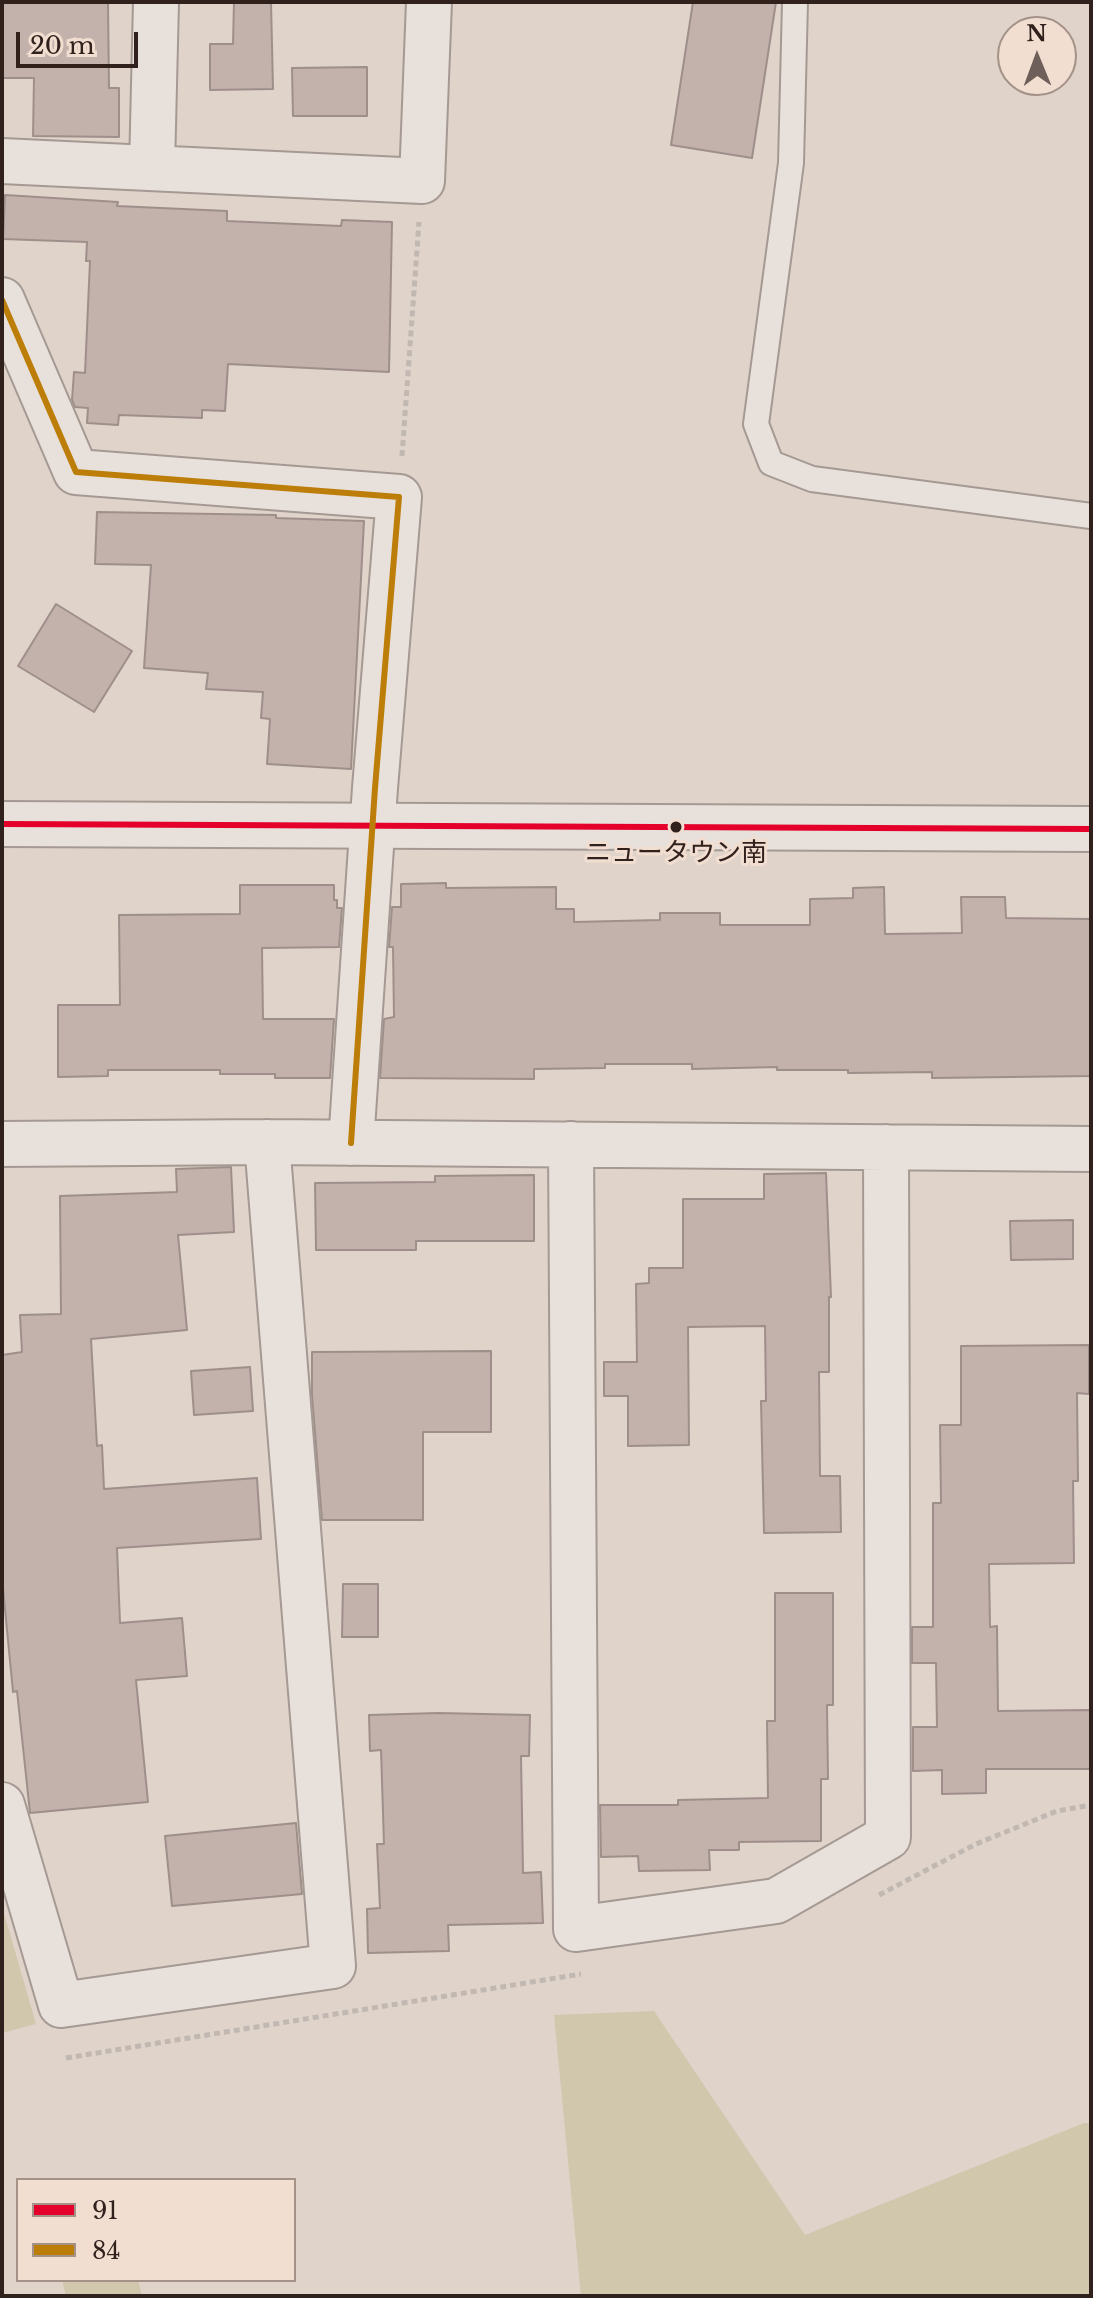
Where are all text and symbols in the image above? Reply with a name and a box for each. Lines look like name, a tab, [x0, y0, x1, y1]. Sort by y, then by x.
scale bar	[20, 16, 142, 66]
north arrow	[997, 16, 1077, 96]
text: N	[1026, 20, 1047, 47]
text: 20 m	[30, 31, 95, 60]
marker: ニュータウン南	[668, 819, 684, 835]
place label: ニュータウン南	[585, 838, 767, 870]
legend	[16, 2178, 296, 2282]
text: 91	[92, 2196, 118, 2225]
text: 84	[92, 2236, 121, 2265]

